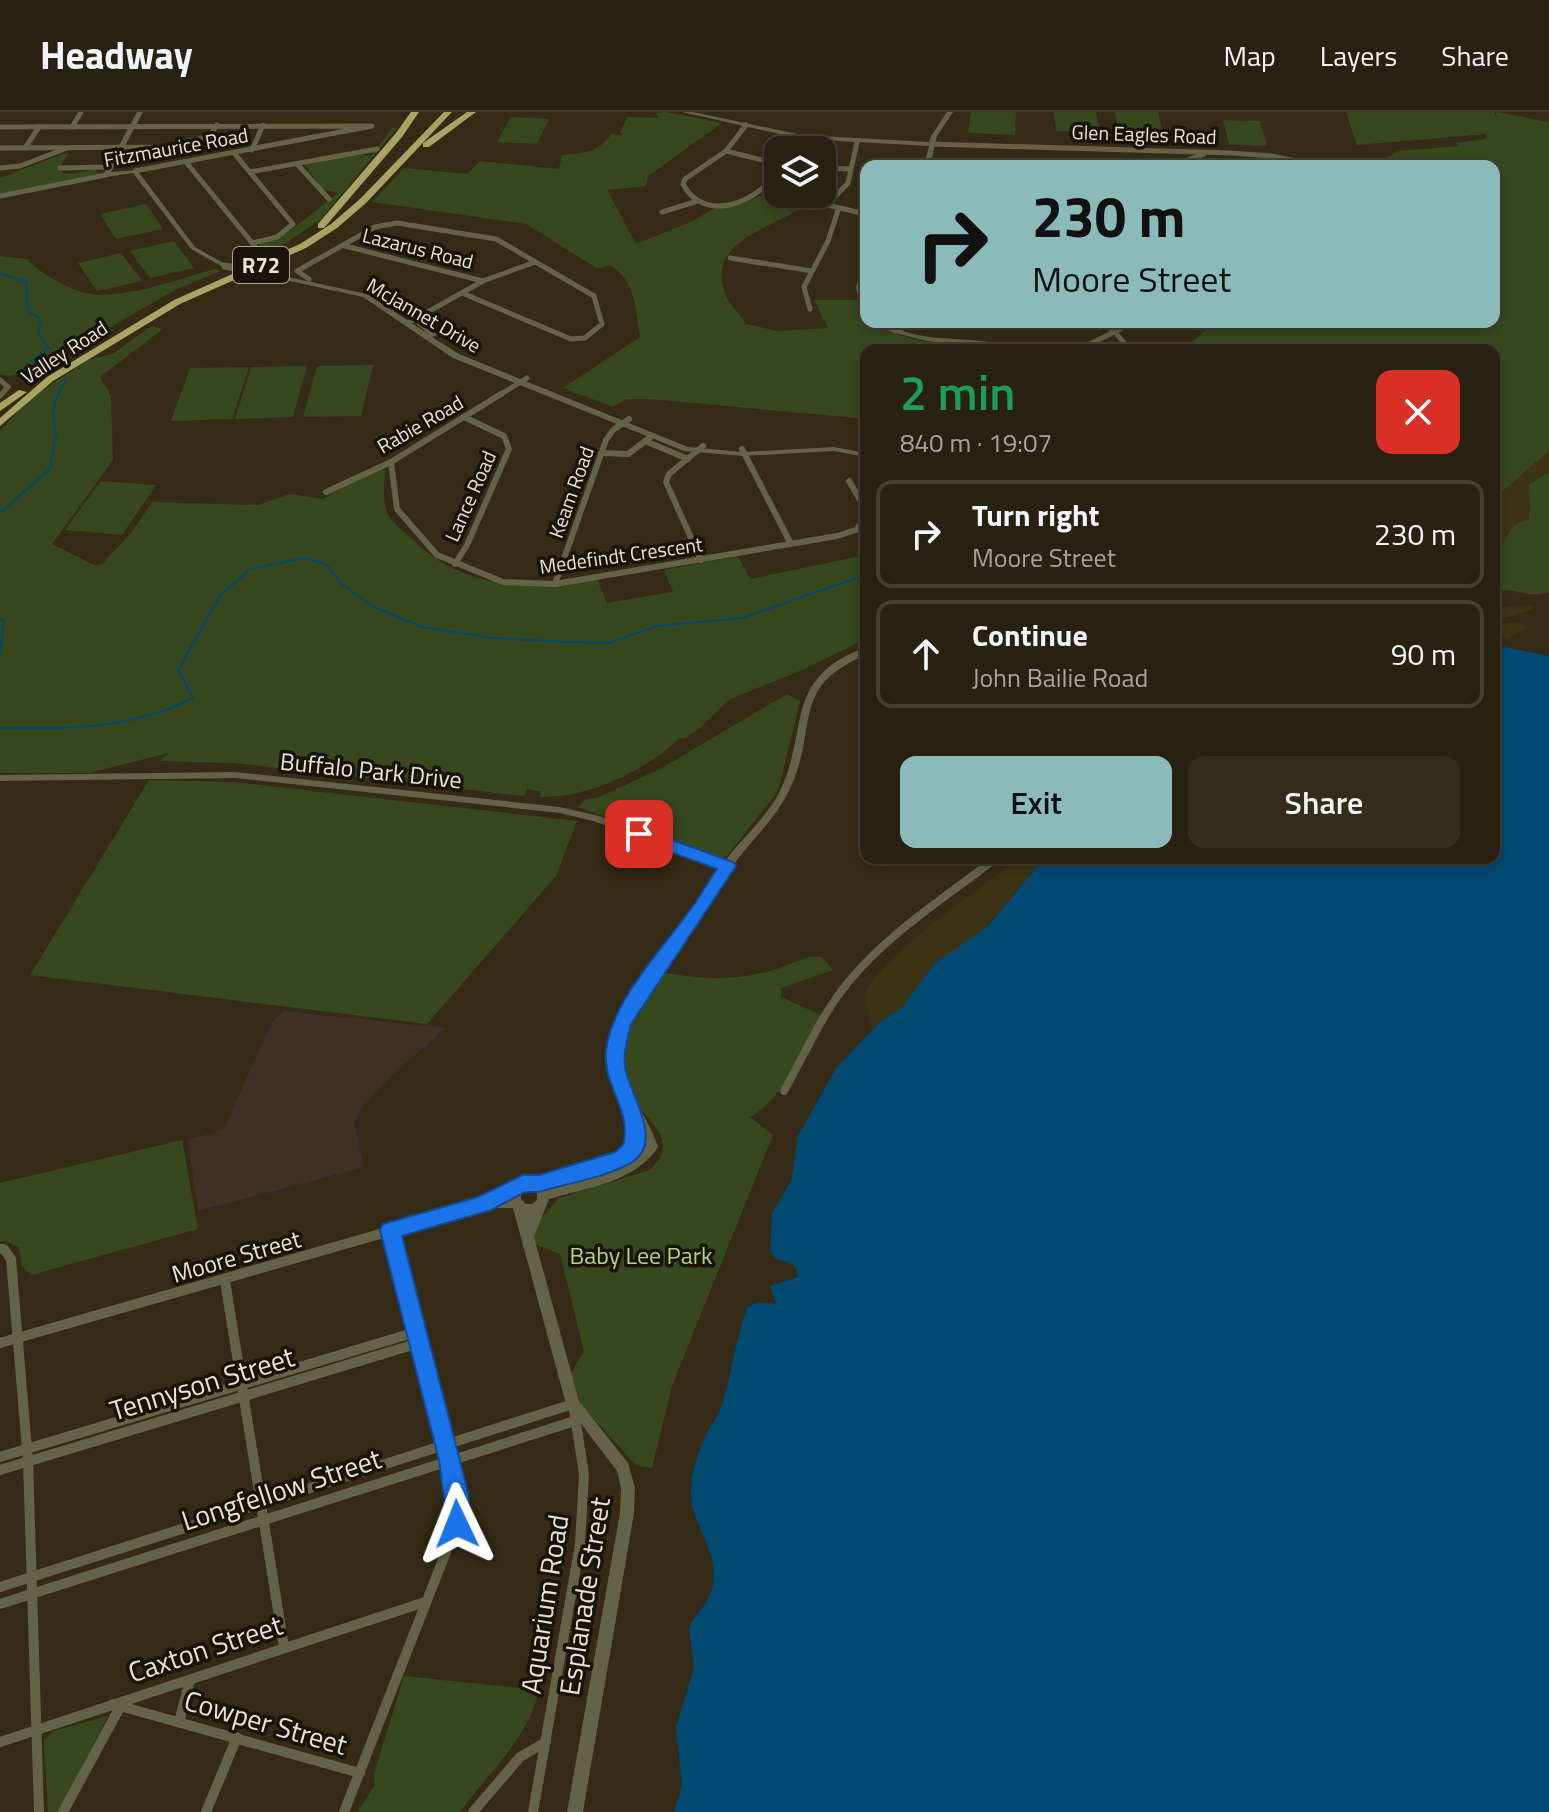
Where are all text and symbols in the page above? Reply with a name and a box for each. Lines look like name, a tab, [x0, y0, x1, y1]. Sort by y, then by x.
text: Headway	[40, 26, 193, 84]
text: Map	[1223, 34, 1276, 77]
text: Layers	[1320, 34, 1397, 77]
text: Share	[1441, 34, 1509, 77]
street label: Glen Eagles Road	[1071, 116, 1217, 152]
street label: Fitzmaurice Road	[101, 119, 251, 175]
map controls	[764, 136, 836, 208]
button: layers	[764, 136, 836, 208]
text: 230 m	[1032, 174, 1185, 259]
icon: right	[900, 192, 1004, 296]
street label: Lazarus Road	[359, 219, 477, 277]
road number: R72	[233, 247, 289, 283]
text: Moore Street	[1032, 251, 1231, 306]
street label: McJannet Drive	[361, 270, 487, 360]
street label: Valley Road	[15, 312, 113, 392]
text: 2 min	[900, 356, 1015, 429]
button: close	[1376, 370, 1460, 454]
street label: Rabie Road	[371, 387, 469, 461]
text: 840 m · 19:07	[900, 423, 1052, 462]
street label: Keam Road	[540, 442, 602, 542]
street label: Lance Road	[436, 446, 504, 546]
text: Turn right	[972, 492, 1100, 538]
text: 230 m	[1374, 511, 1456, 557]
icon: right	[904, 512, 948, 556]
street label: Medefindt Crescent	[537, 528, 705, 582]
text: Moore Street	[972, 538, 1116, 577]
text: Continue	[972, 612, 1088, 658]
text: 90 m	[1391, 631, 1456, 677]
icon: ahead	[904, 632, 948, 676]
text: John Bailie Road	[972, 658, 1148, 697]
street label: Buffalo Park Drive	[278, 743, 464, 797]
button: Exit	[900, 756, 1172, 848]
button: Share	[1188, 756, 1460, 848]
pin	[605, 800, 673, 868]
icon: arrive	[617, 812, 661, 856]
street label: Moore Street	[167, 1220, 305, 1292]
park label: Baby Lee Park	[570, 1237, 713, 1273]
street label: Tennyson Street	[105, 1335, 300, 1431]
street label: Longfellow Street	[175, 1436, 387, 1542]
position arrow	[415, 1482, 499, 1566]
street label: Esplanade Street	[547, 1494, 621, 1698]
street label: Aquarium Road	[509, 1511, 579, 1697]
street label: Caxton Street	[122, 1603, 288, 1693]
street label: Cowper Street	[179, 1678, 353, 1766]

